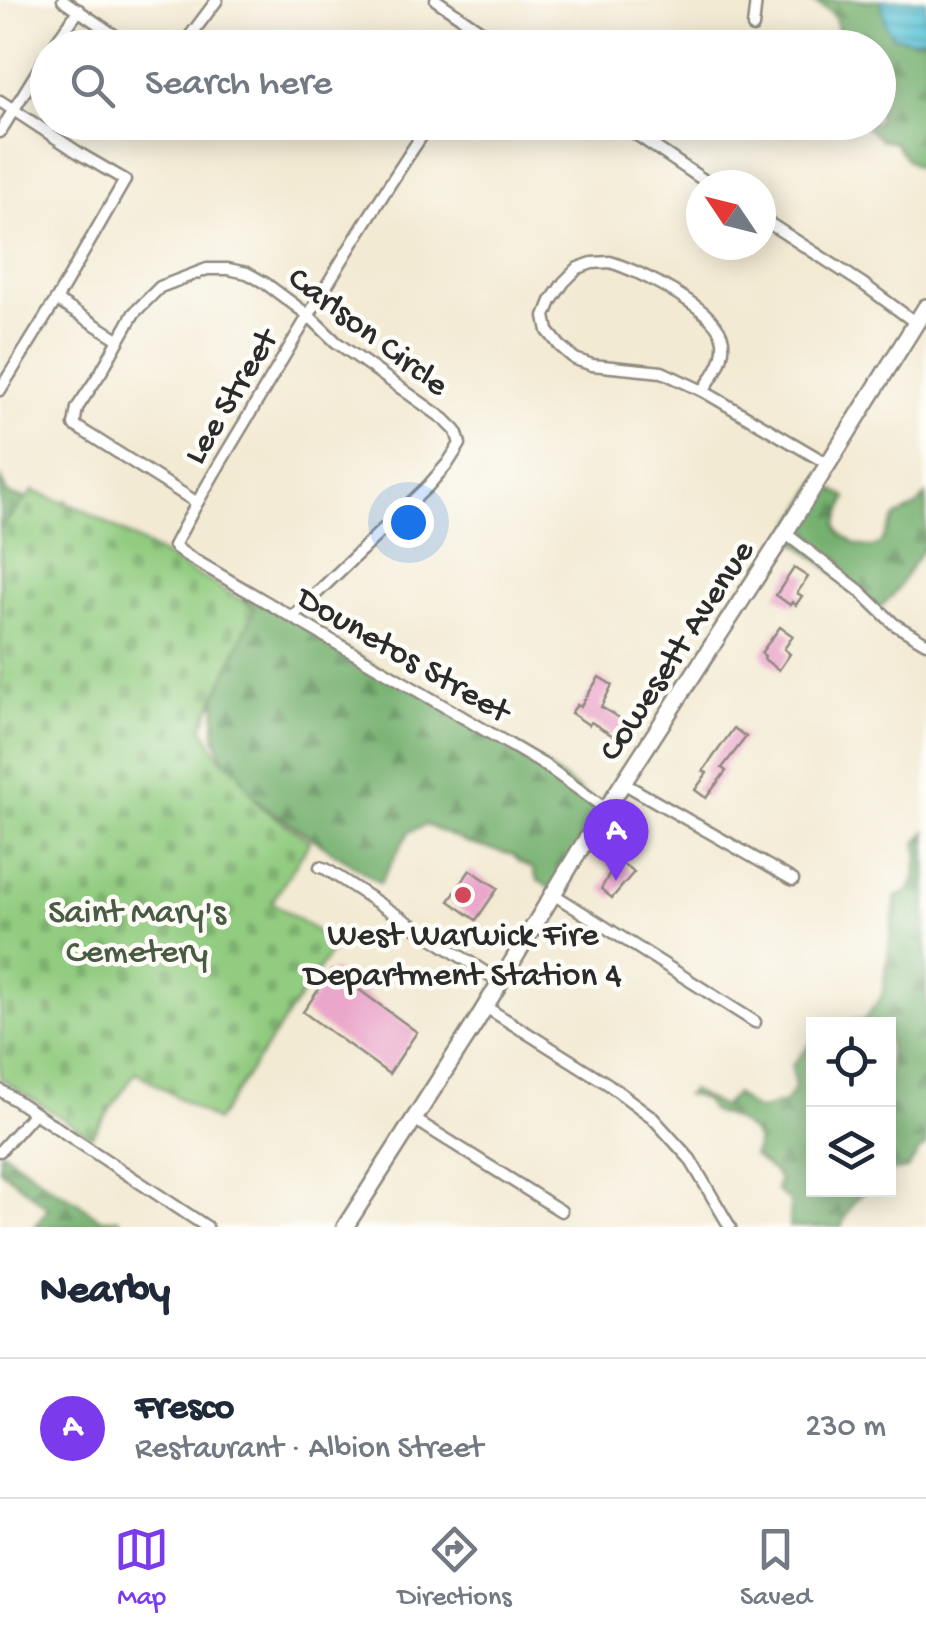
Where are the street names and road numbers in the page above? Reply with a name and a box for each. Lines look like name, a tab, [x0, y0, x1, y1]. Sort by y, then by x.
street label: Carlson Circle	[278, 260, 456, 408]
street label: Lee Street	[176, 320, 290, 473]
street label: Cowesett Avenue	[592, 533, 766, 770]
street label: Dounetos Street	[287, 578, 518, 736]

